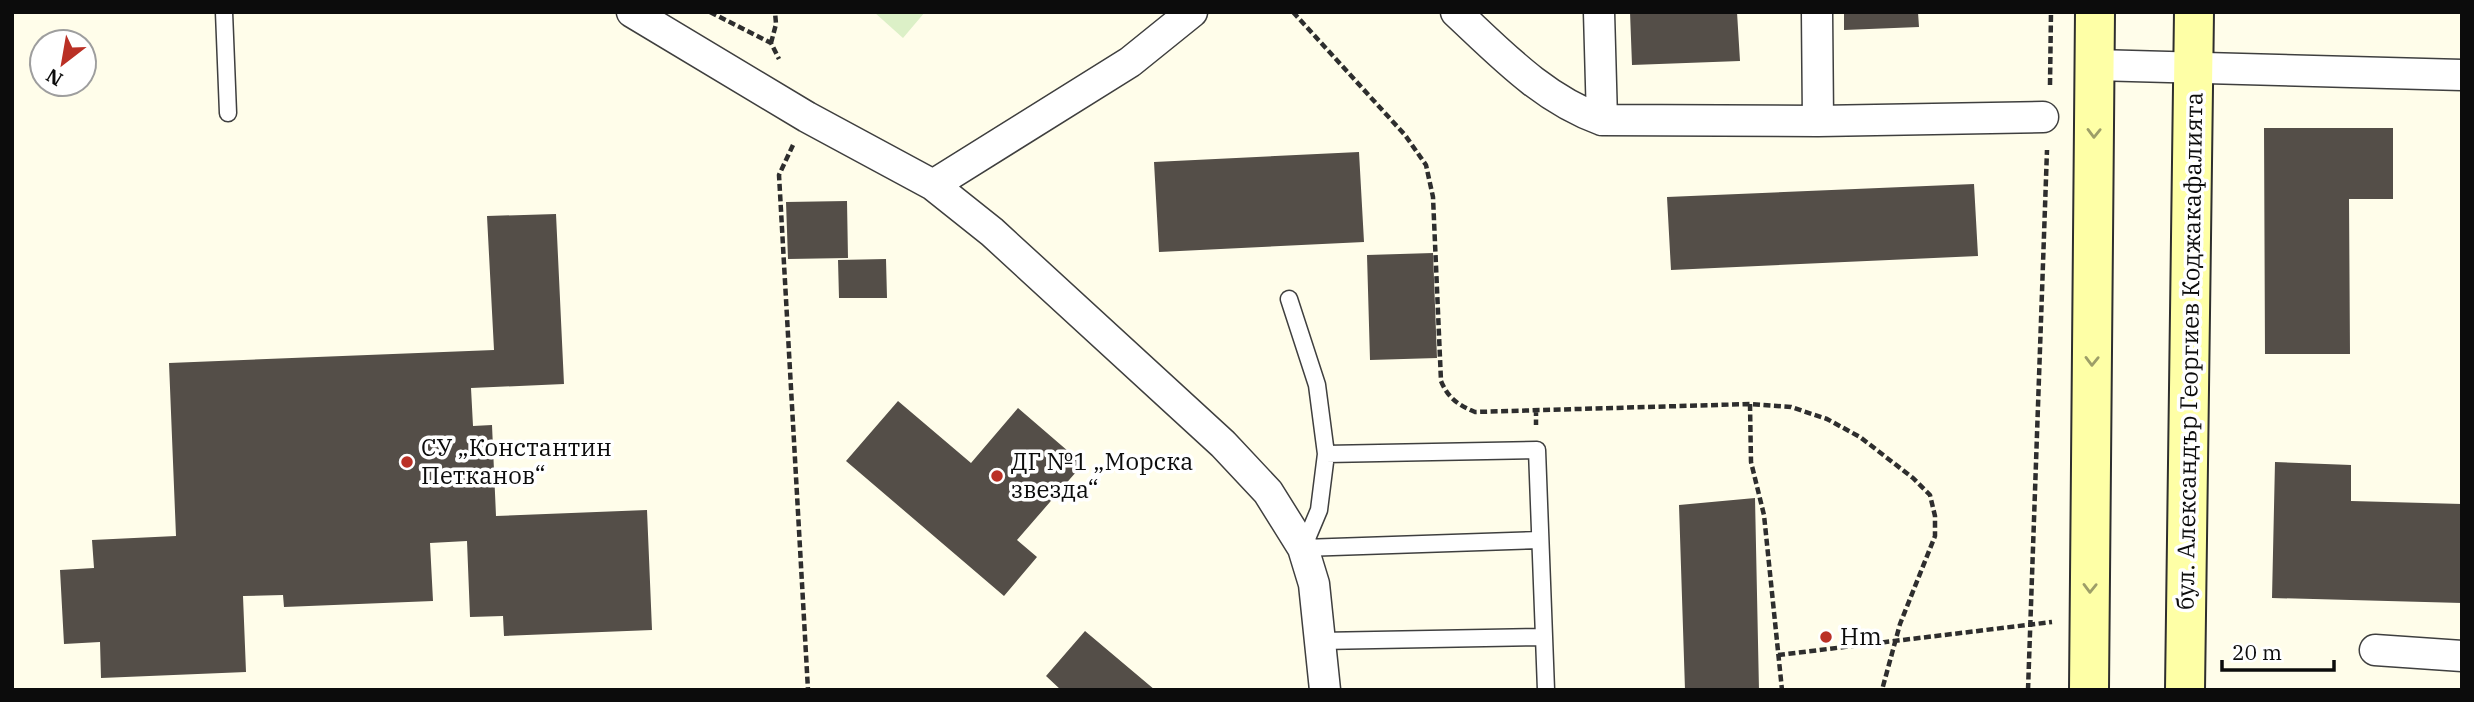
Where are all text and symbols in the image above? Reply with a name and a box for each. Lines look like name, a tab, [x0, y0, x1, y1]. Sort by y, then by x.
north arrow	[28, 28, 98, 98]
text: N	[42, 63, 67, 92]
street label: бул. Александър Георгиев Коджакафалията	[2168, 92, 2210, 610]
one-way arrow	[2086, 129, 2102, 139]
one-way arrow	[2084, 356, 2100, 367]
place label: СУ „Константин Петканов“	[421, 431, 612, 491]
place label: ДГ №1 „Морска звезда“	[1011, 445, 1193, 505]
marker: СУ „Константин Петканов“	[399, 454, 415, 470]
marker: ДГ №1 „Морска звезда“	[989, 468, 1005, 484]
one-way arrow	[2082, 584, 2098, 594]
place label: Hm	[1840, 620, 1882, 652]
scale bar	[2222, 628, 2334, 672]
marker: Hm	[1818, 629, 1834, 645]
text: 20 m	[2232, 638, 2282, 666]

